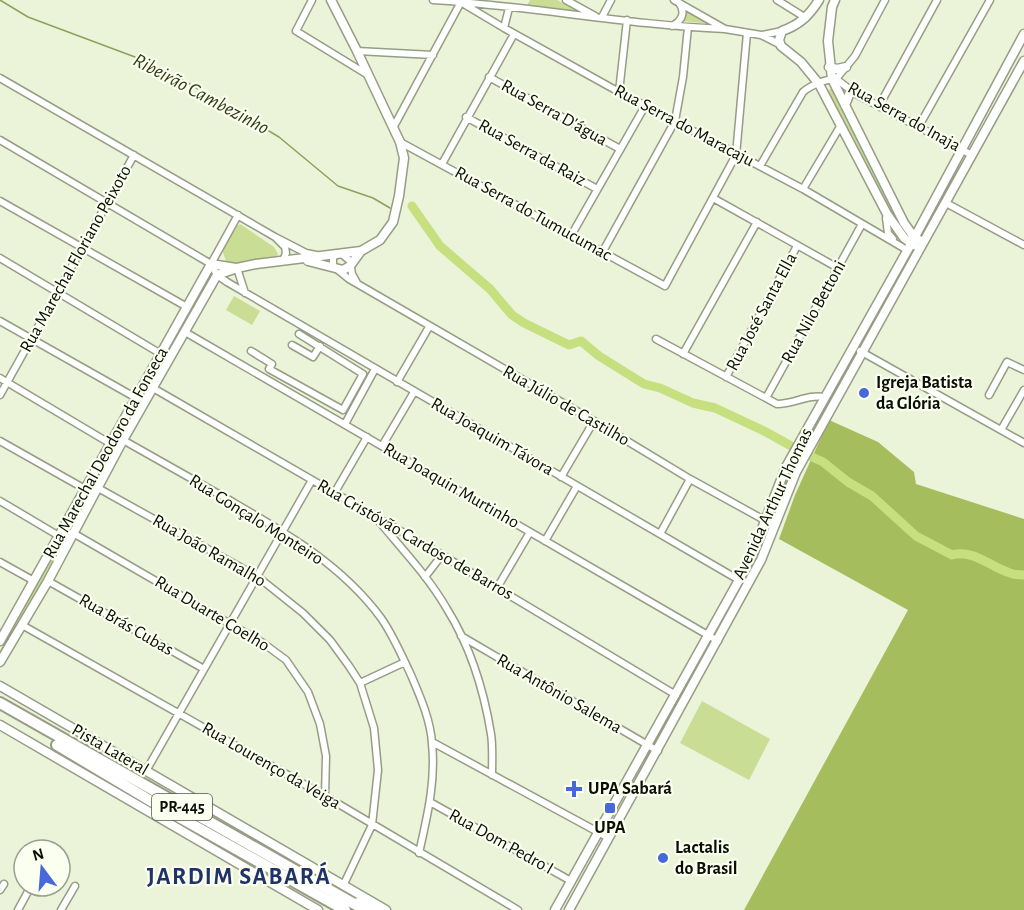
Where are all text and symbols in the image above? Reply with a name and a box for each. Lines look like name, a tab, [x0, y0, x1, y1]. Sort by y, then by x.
water label: Ribeirão Cambezinho	[130, 50, 272, 138]
street label: Rua Serra D'água	[498, 77, 610, 149]
street label: Rua Serra do Inaja	[845, 79, 963, 155]
street label: Rua Serra do Maracaju	[611, 82, 757, 170]
street label: Rua Serra da Raiz	[475, 116, 589, 190]
street label: Rua Marechal Floriano Peixoto	[17, 162, 135, 355]
street label: Rua Serra do Tumucumac	[452, 163, 614, 265]
street label: Rua José Santa Ella	[723, 250, 801, 374]
street label: Rua Nilo Bettoni	[778, 258, 850, 366]
street label: Rua Marechal Deodoro da Fonseca	[40, 344, 172, 562]
street label: Rua Júlio de Castilho	[500, 362, 633, 450]
place label: Igreja Batista da Glória	[876, 374, 973, 413]
marker: Igreja Batista da Glória	[857, 386, 871, 400]
street label: Rua Joaquim Távora	[428, 395, 556, 479]
street label: Avenida Arthur Thomas	[730, 425, 816, 583]
street label: Rua Joaquin Murtinho	[380, 440, 522, 532]
street label: Rua Gonçalo Monteiro	[186, 471, 326, 569]
street label: Rua Cristóvão Cardoso de Barros	[314, 476, 516, 604]
street label: Rua João Ramalho	[149, 511, 269, 591]
street label: Rua Duarte Coelho	[151, 573, 273, 655]
street label: Rua Brás Cubas	[76, 591, 176, 659]
street label: Rua Antônio Salema	[493, 651, 625, 737]
street label: Rua Lourenço da Veiga	[199, 719, 343, 813]
street label: Pista Lateral	[69, 721, 151, 779]
marker: UPA Sabará	[565, 780, 583, 798]
place label: UPA Sabará	[588, 780, 672, 798]
road number: PR-445	[152, 794, 212, 820]
marker: UPA	[603, 801, 617, 815]
street label: Rua Dom Pedro I	[446, 806, 556, 878]
place label: UPA	[594, 819, 626, 837]
north arrow	[12, 838, 72, 898]
place label: Lactalis do Brasil	[675, 839, 737, 878]
text: N	[31, 845, 46, 864]
marker: Lactalis do Brasil	[656, 851, 670, 865]
district label: JARDIM SABARÁ	[147, 861, 331, 889]

